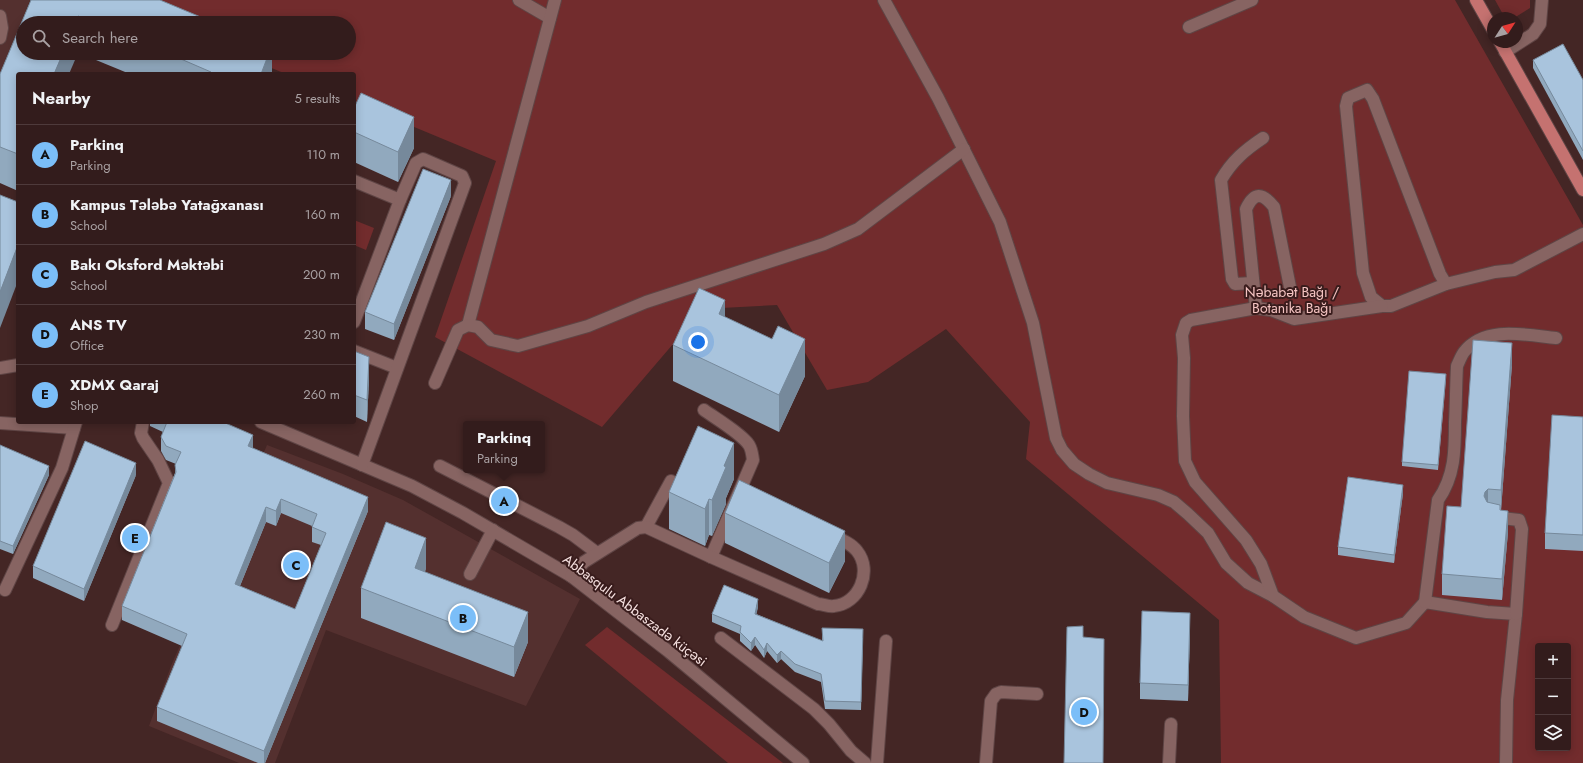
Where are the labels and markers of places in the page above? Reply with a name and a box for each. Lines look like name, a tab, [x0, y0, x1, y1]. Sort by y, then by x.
pin: A	[491, 486, 517, 516]
pin: E	[122, 523, 148, 553]
pin: C	[283, 550, 309, 580]
pin: B	[450, 603, 476, 633]
pin: D	[1071, 697, 1097, 727]

